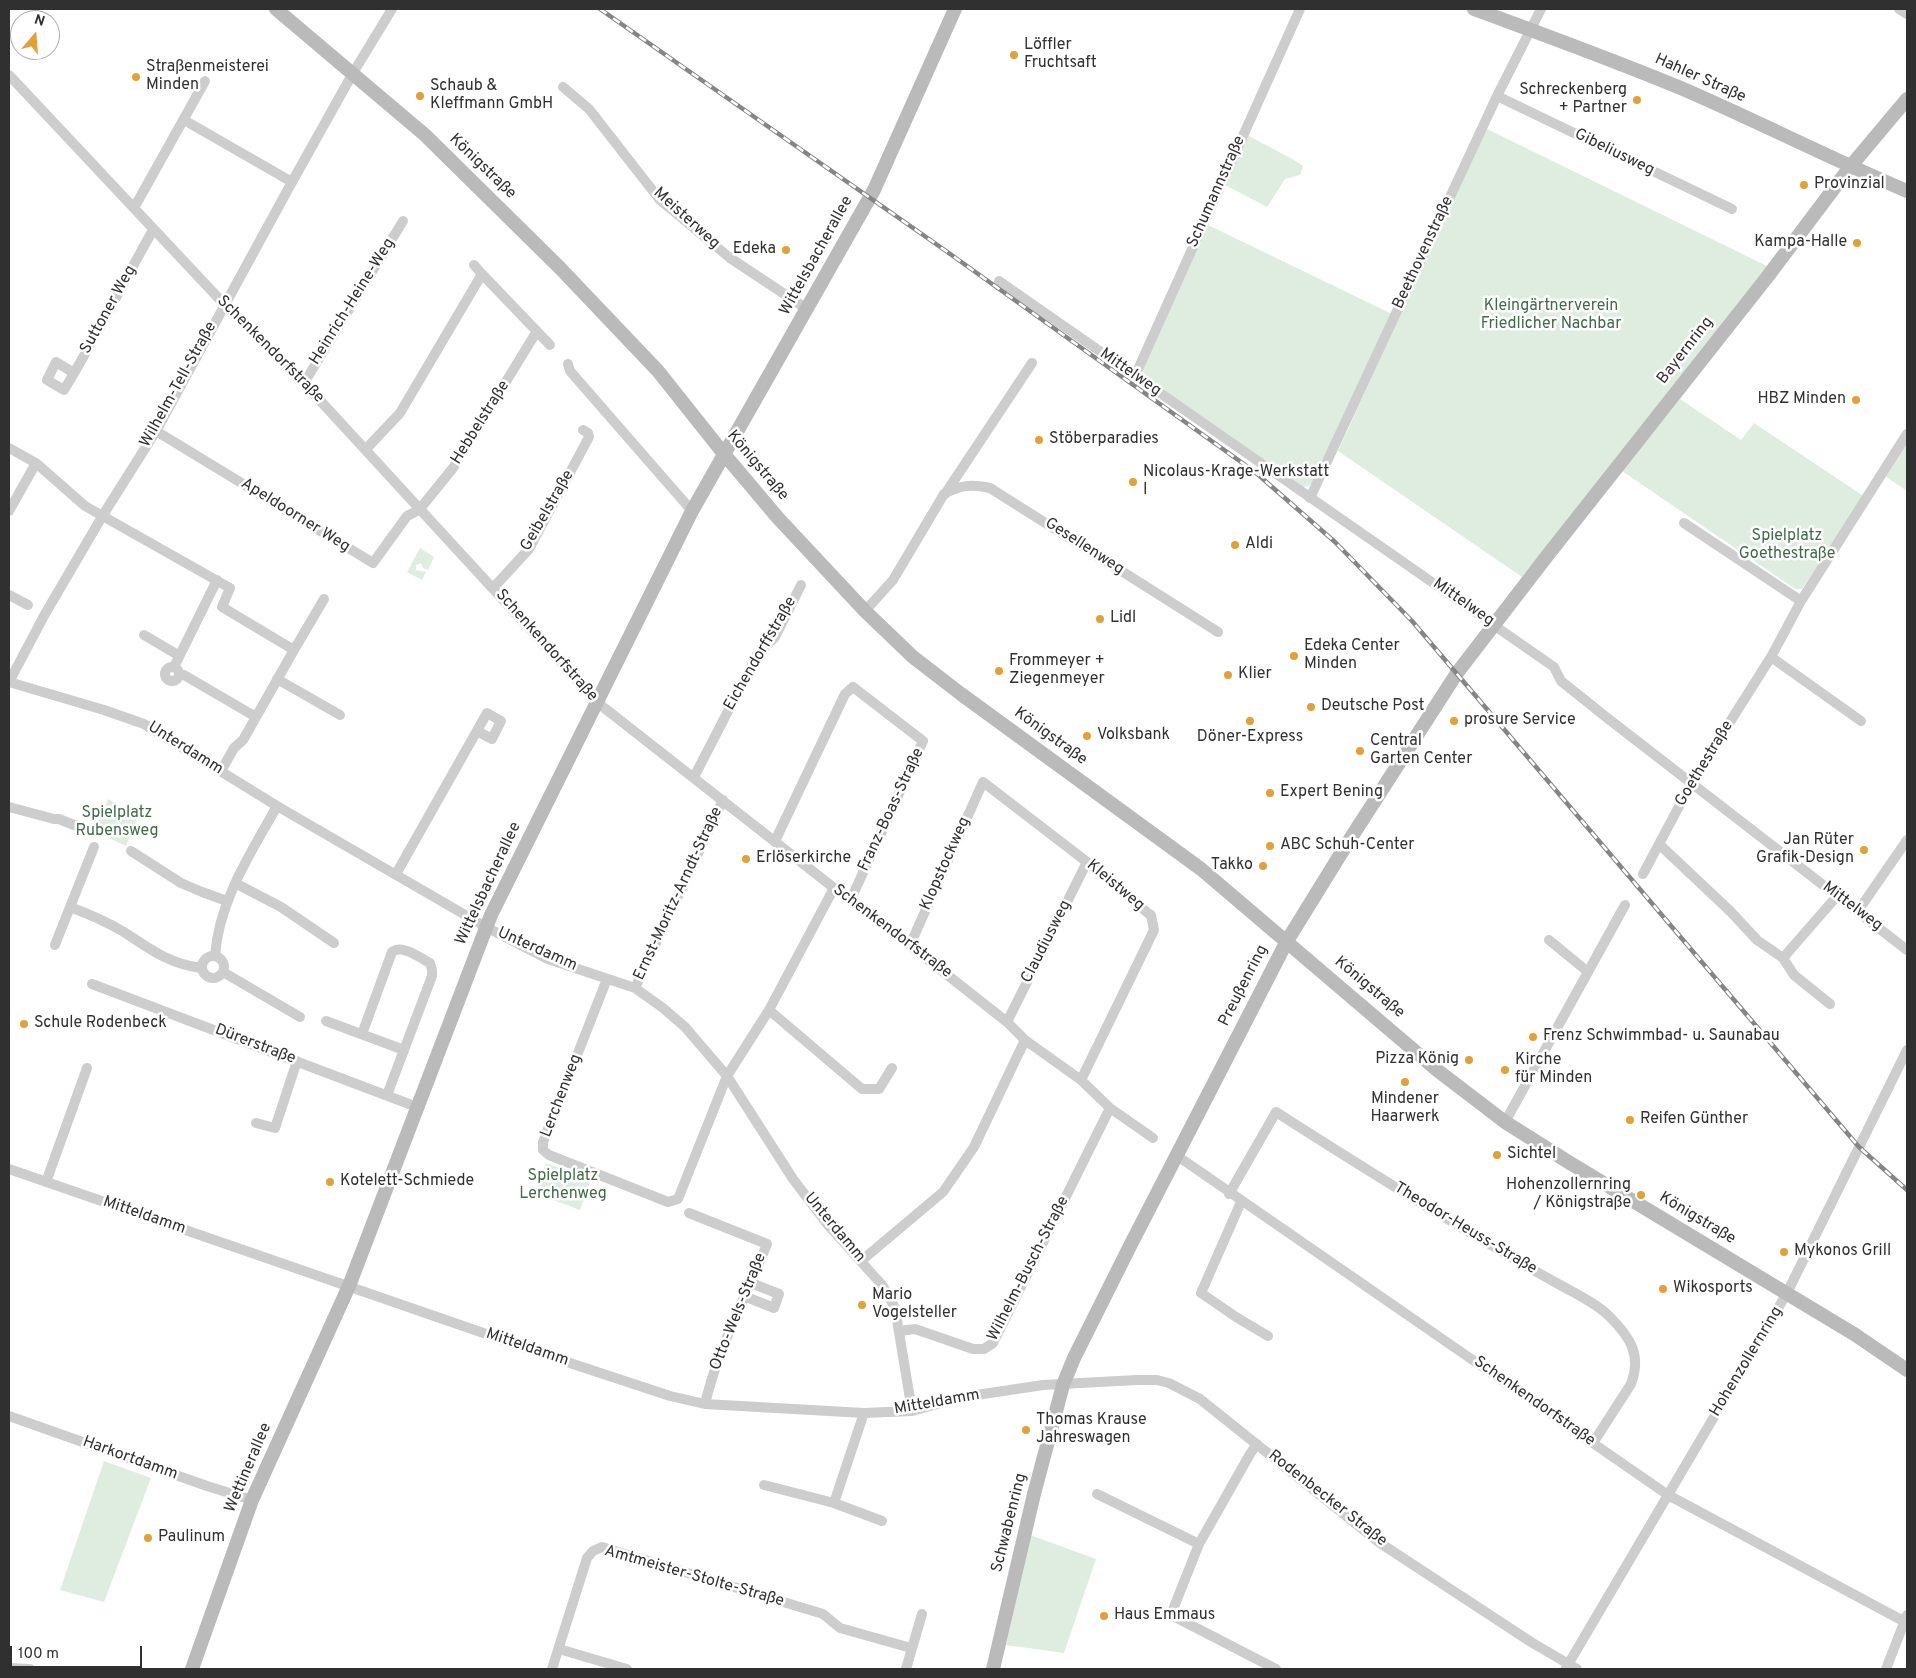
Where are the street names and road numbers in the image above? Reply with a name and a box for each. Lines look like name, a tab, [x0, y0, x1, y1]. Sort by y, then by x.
street label: Hahler Straße	[1651, 50, 1749, 108]
street label: Gibeliusweg	[1571, 125, 1657, 181]
street label: Königstraße	[444, 130, 520, 204]
street label: Schumannstraße	[1184, 133, 1250, 251]
street label: Meisterweg	[649, 184, 723, 254]
street label: Wittelsbacherallee	[776, 193, 858, 319]
street label: Beethovenstraße	[1389, 194, 1459, 312]
street label: Heinrich-Heine-Weg	[306, 235, 400, 369]
street label: Suttoner Weg	[77, 262, 141, 358]
street label: Schenkendorfstraße	[212, 292, 328, 408]
street label: Bayernring	[1654, 314, 1718, 388]
street label: Wilhelm-Tell-Straße	[137, 319, 221, 451]
street label: Mittelweg	[1096, 345, 1164, 401]
street label: Hebbelstraße	[448, 377, 514, 469]
street label: Königstraße	[722, 427, 792, 505]
street label: Geibelstraße	[517, 467, 579, 555]
street label: Apeldoorner Weg	[237, 475, 353, 557]
street label: Gesellenweg	[1041, 514, 1127, 580]
street label: Mittelweg	[1429, 575, 1497, 631]
street label: Schenkendorfstraße	[491, 586, 601, 706]
street label: Eichendorffstraße	[721, 594, 801, 714]
street label: Königstraße	[1010, 704, 1090, 770]
street label: Unterdamm	[144, 718, 226, 780]
street label: Goethestraße	[1672, 718, 1738, 810]
street label: Franz-Boas-Straße	[855, 745, 929, 875]
street label: Ernst-Moritz-Arndt-Straße	[630, 804, 728, 984]
street label: Klopstockweg	[917, 814, 975, 914]
street label: Wittelsbacherallee	[452, 819, 526, 949]
street label: Kleistweg	[1082, 856, 1148, 916]
street label: Mittelweg	[1818, 878, 1886, 936]
street label: Schenkendorfstraße	[829, 881, 955, 983]
street label: Claudiusweg	[1018, 897, 1076, 987]
street label: Unterdamm	[494, 924, 580, 976]
street label: Preußenring	[1215, 942, 1273, 1030]
street label: Königstraße	[1330, 953, 1408, 1023]
street label: Dürerstraße	[212, 1021, 298, 1069]
street label: Lerchenweg	[537, 1052, 587, 1140]
street label: Theodor-Heuss-Straße	[1390, 1179, 1540, 1279]
street label: Unterdamm	[799, 1189, 869, 1267]
street label: Königstraße	[1655, 1189, 1739, 1249]
street label: Mitteldamm	[100, 1193, 188, 1239]
street label: Wilhelm-Busch-Straße	[984, 1193, 1074, 1345]
street label: Otto-Wels-Straße	[707, 1251, 771, 1373]
street label: Hohenzollernring	[1707, 1303, 1787, 1421]
street label: Mitteldamm	[483, 1325, 571, 1371]
street label: Schenkendorfstraße	[1470, 1353, 1598, 1451]
street label: Mitteldamm	[893, 1386, 981, 1420]
street label: Wettinerallee	[222, 1420, 276, 1516]
street label: Harkortdamm	[80, 1433, 180, 1485]
street label: Rodenbecker Straße	[1264, 1447, 1390, 1551]
street label: Schwabenring	[988, 1471, 1032, 1575]
street label: Amtmeister-Stolte-Straße	[602, 1542, 786, 1612]

